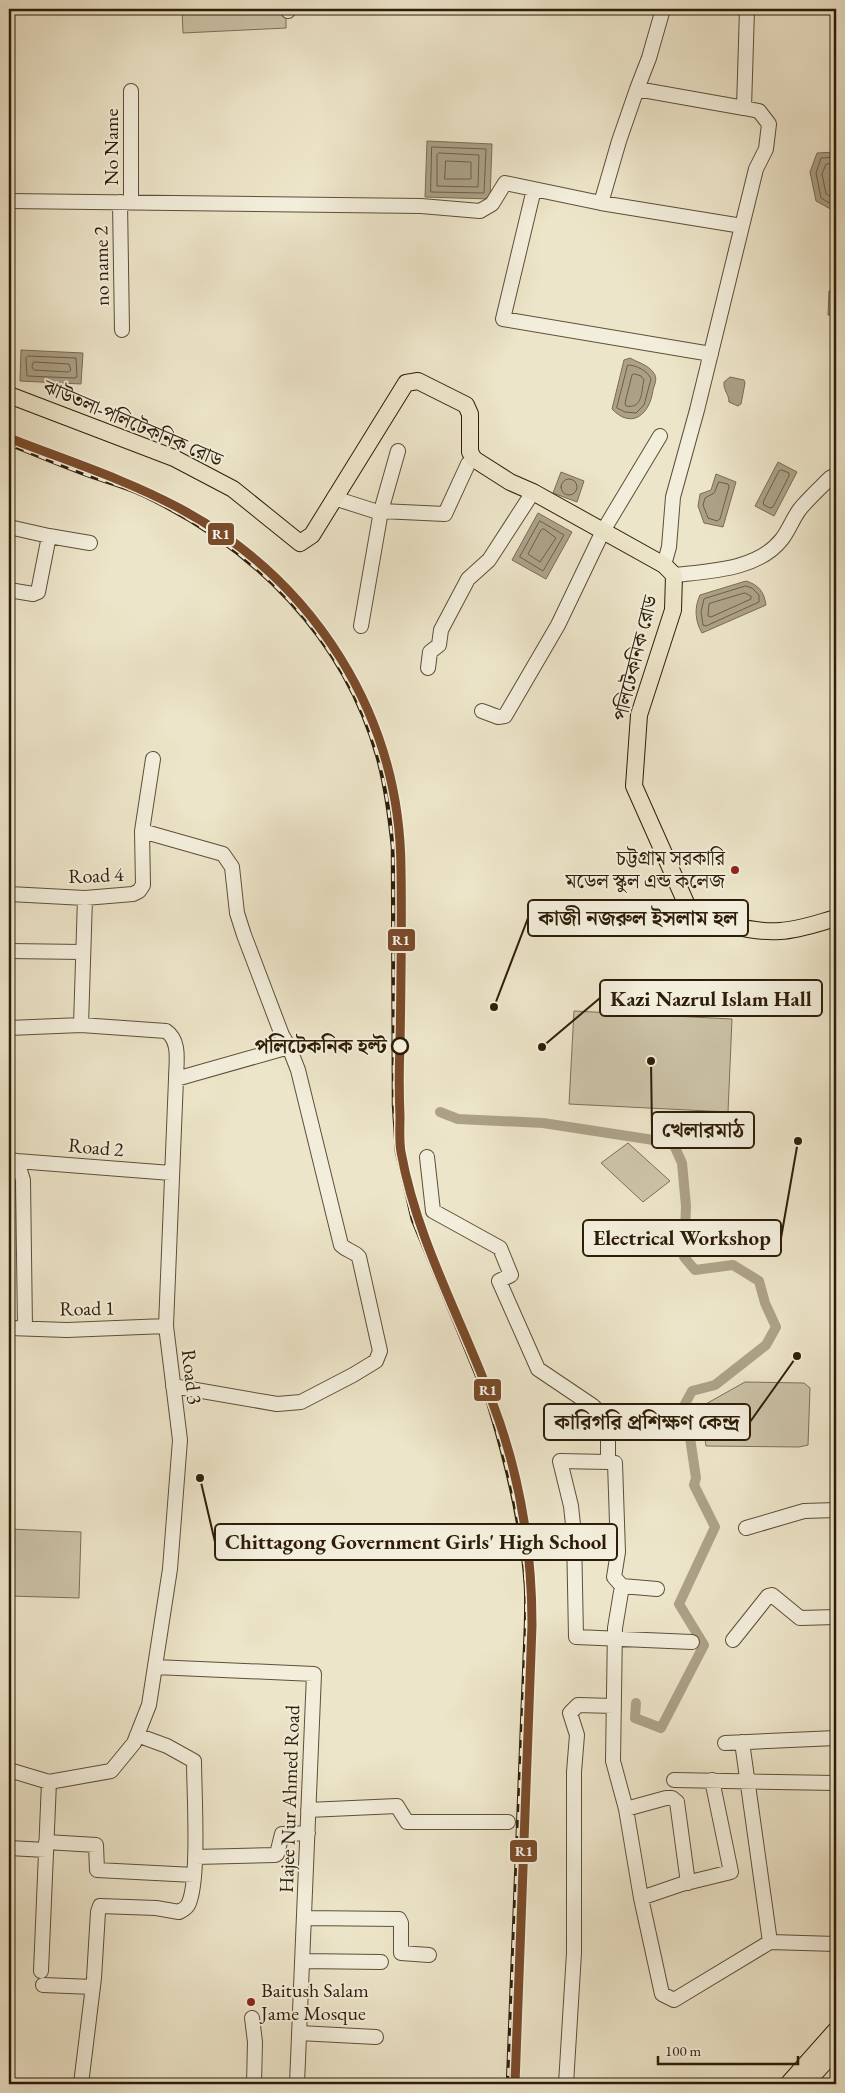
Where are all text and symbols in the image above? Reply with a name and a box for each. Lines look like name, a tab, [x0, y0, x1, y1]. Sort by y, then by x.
street label: No Name	[98, 108, 124, 185]
street label: no name 2	[87, 225, 115, 306]
street label: ঝাউতলা-পলিটেকনিক রোড	[38, 373, 227, 473]
line badge: R1	[207, 522, 235, 546]
text: R1	[212, 525, 230, 543]
street label: পলিটেকনিক রোড	[607, 592, 663, 723]
place label: চট্টগ্রাম সরকারি মডেল স্কুল এন্ড কলেজ	[564, 845, 726, 894]
street label: Road 4	[68, 861, 125, 889]
marker: চট্টগ্রাম সরকারি মডেল স্কুল এন্ড কলেজ	[729, 864, 741, 876]
callout: কাজী নজরুল ইসলাম হল	[528, 900, 748, 936]
text: কাজী নজরুল ইসলাম হল	[537, 904, 739, 931]
line badge: R1	[387, 928, 416, 952]
text: R1	[392, 931, 410, 949]
callout: Kazi Nazrul Islam Hall	[600, 980, 822, 1016]
text: Kazi Nazrul Islam Hall	[610, 985, 812, 1012]
place label: পলিটেকনিক হল্ট	[255, 1033, 389, 1059]
marker: পলিটেকনিক হল্ট	[391, 1037, 409, 1055]
callout: খেলারমাঠ	[652, 1112, 754, 1148]
text: খেলারমাঠ	[662, 1116, 746, 1143]
street label: Road 2	[67, 1132, 125, 1162]
callout: Electrical Workshop	[583, 1220, 781, 1256]
text: Electrical Workshop	[593, 1224, 771, 1251]
street label: Road 1	[59, 1295, 115, 1321]
street label: Road 3	[176, 1348, 208, 1406]
line badge: R1	[473, 1378, 502, 1402]
text: R1	[479, 1381, 497, 1399]
callout: কারিগরি প্রশিক্ষণ কেন্দ্র	[544, 1404, 750, 1440]
text: কারিগরি প্রশিক্ষণ কেন্দ্র	[553, 1408, 741, 1435]
callout: Chittagong Government Girls' High School	[215, 1524, 617, 1560]
text: Chittagong Government Girls' High School	[225, 1528, 607, 1555]
street label: Hajee Nur Ahmed Road	[273, 1704, 305, 1894]
line badge: R1	[509, 1839, 538, 1863]
text: R1	[515, 1842, 533, 1860]
place label: Baitush Salam Jame Mosque	[259, 1977, 369, 2026]
marker: Baitush Salam Jame Mosque	[245, 1996, 257, 2008]
scale bar	[658, 2033, 798, 2065]
text: 100 m	[665, 2041, 702, 2060]

